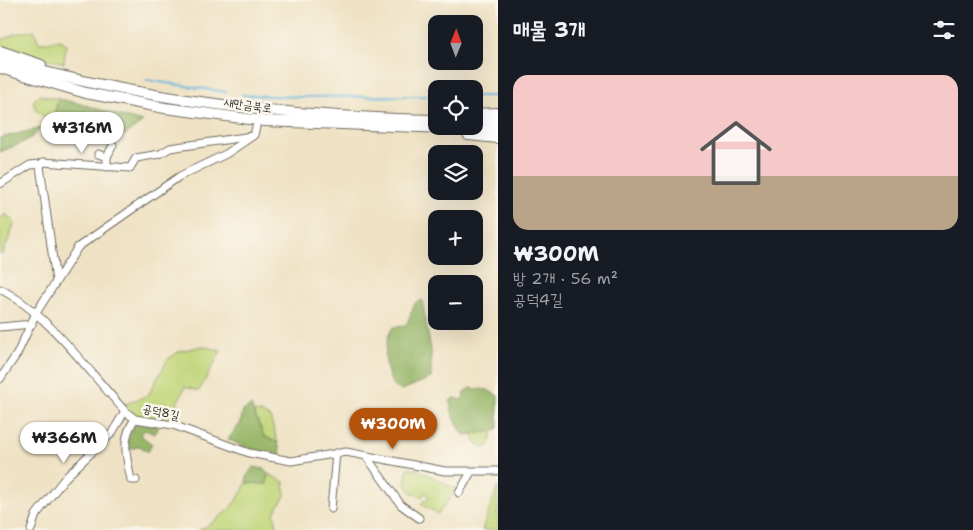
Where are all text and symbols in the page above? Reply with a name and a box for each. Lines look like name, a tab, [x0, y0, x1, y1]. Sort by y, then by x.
north arrow	[428, 15, 482, 70]
map controls	[428, 15, 483, 330]
text: 매물 3개	[513, 16, 586, 44]
icon: filters	[930, 16, 958, 44]
button: locate	[428, 80, 483, 135]
street label: 새만금북로	[223, 94, 273, 116]
icon: home	[691, 108, 781, 198]
pin: ₩316M	[47, 112, 117, 154]
text: ₩316M	[52, 117, 112, 138]
button: layers	[428, 145, 483, 200]
button: +	[428, 210, 483, 265]
text: ₩300M	[513, 240, 599, 268]
text: 방 2개 · 56 m²	[513, 268, 618, 289]
button: −	[428, 275, 483, 330]
text: 공덕4길	[513, 289, 563, 310]
street label: 공덕8길	[141, 400, 181, 424]
pin: ₩300M	[358, 408, 428, 450]
text: ₩300M	[360, 413, 426, 434]
pin: ₩366M	[29, 422, 99, 464]
text: ₩366M	[31, 427, 97, 448]

